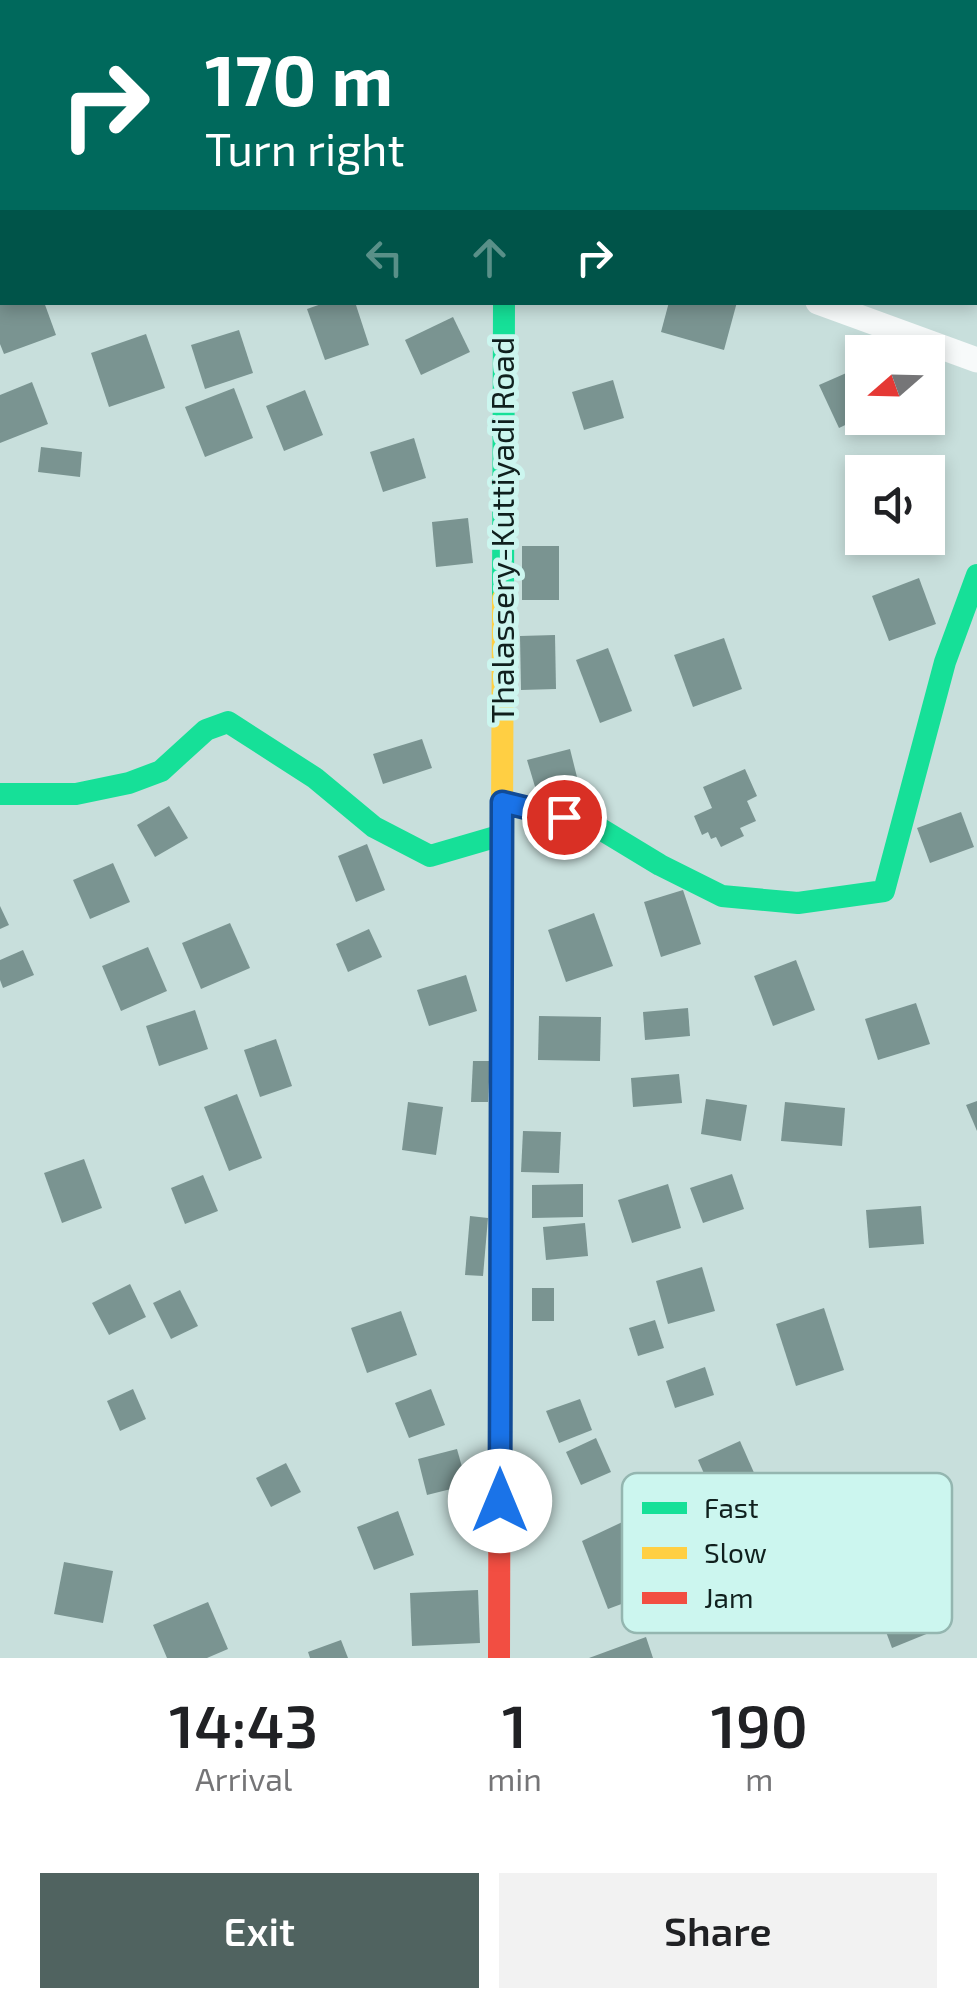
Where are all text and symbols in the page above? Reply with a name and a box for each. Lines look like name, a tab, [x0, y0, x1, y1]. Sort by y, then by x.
text: 170 m	[205, 36, 393, 120]
icon: right	[40, 40, 170, 170]
text: Turn right	[205, 121, 405, 175]
icon: left	[357, 230, 412, 285]
icon: ahead	[462, 230, 517, 285]
icon: right	[567, 230, 622, 285]
north arrow	[845, 335, 945, 435]
map controls	[845, 335, 945, 555]
street label: Thalassery-Kuttiyadi Road	[482, 337, 520, 723]
button: sound	[845, 455, 945, 555]
pin	[522, 775, 607, 860]
icon: arrive	[537, 790, 592, 845]
position arrow	[448, 1449, 552, 1553]
legend	[622, 1473, 952, 1633]
text: Fast	[704, 1490, 759, 1524]
text: Slow	[704, 1535, 767, 1569]
text: Jam	[704, 1580, 753, 1614]
text: 14:43	[169, 1688, 318, 1760]
text: 1	[502, 1688, 527, 1760]
text: 190	[711, 1688, 808, 1760]
text: Arrival	[195, 1759, 292, 1797]
text: min	[487, 1759, 542, 1797]
text: m	[745, 1759, 773, 1797]
button: Exit	[40, 1873, 479, 1988]
button: Share	[499, 1873, 937, 1988]

